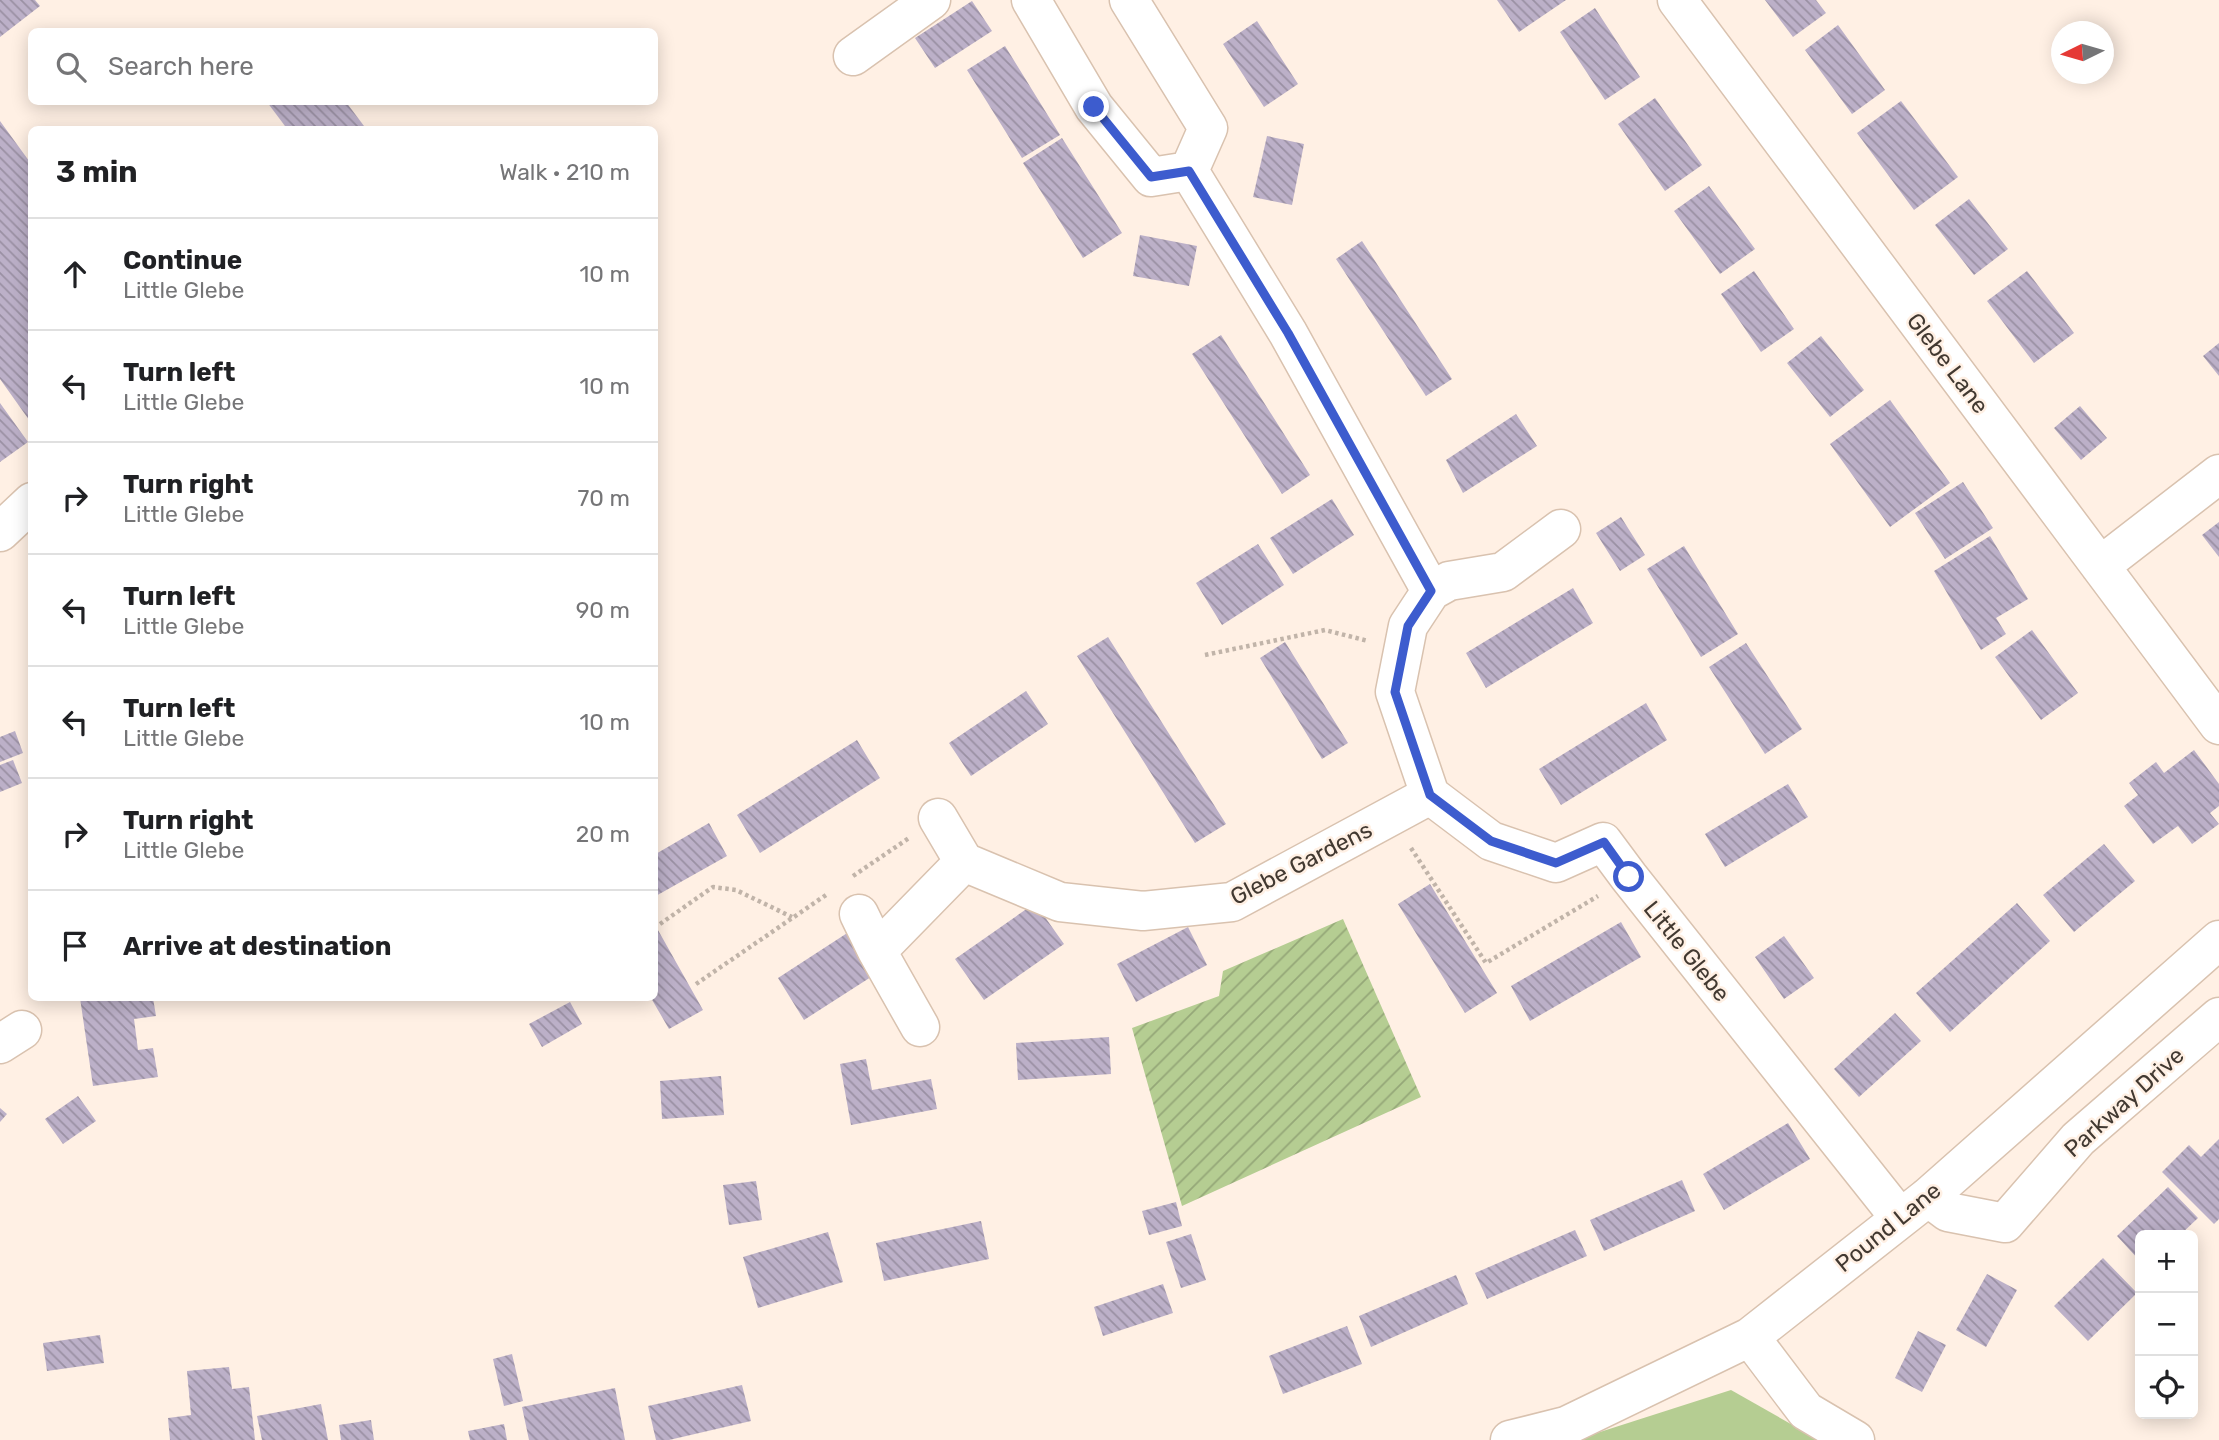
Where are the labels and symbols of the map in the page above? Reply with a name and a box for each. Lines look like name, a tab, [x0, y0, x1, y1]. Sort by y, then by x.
north arrow	[2051, 21, 2114, 84]
route end	[1078, 91, 1109, 122]
street label: Glebe Lane	[1901, 307, 1995, 419]
street label: Glebe Gardens	[1225, 815, 1377, 911]
route start	[1613, 861, 1644, 892]
street label: Little Glebe	[1638, 895, 1736, 1007]
street label: Parkway Drive	[2058, 1041, 2190, 1163]
street label: Pound Lane	[1830, 1176, 1946, 1278]

